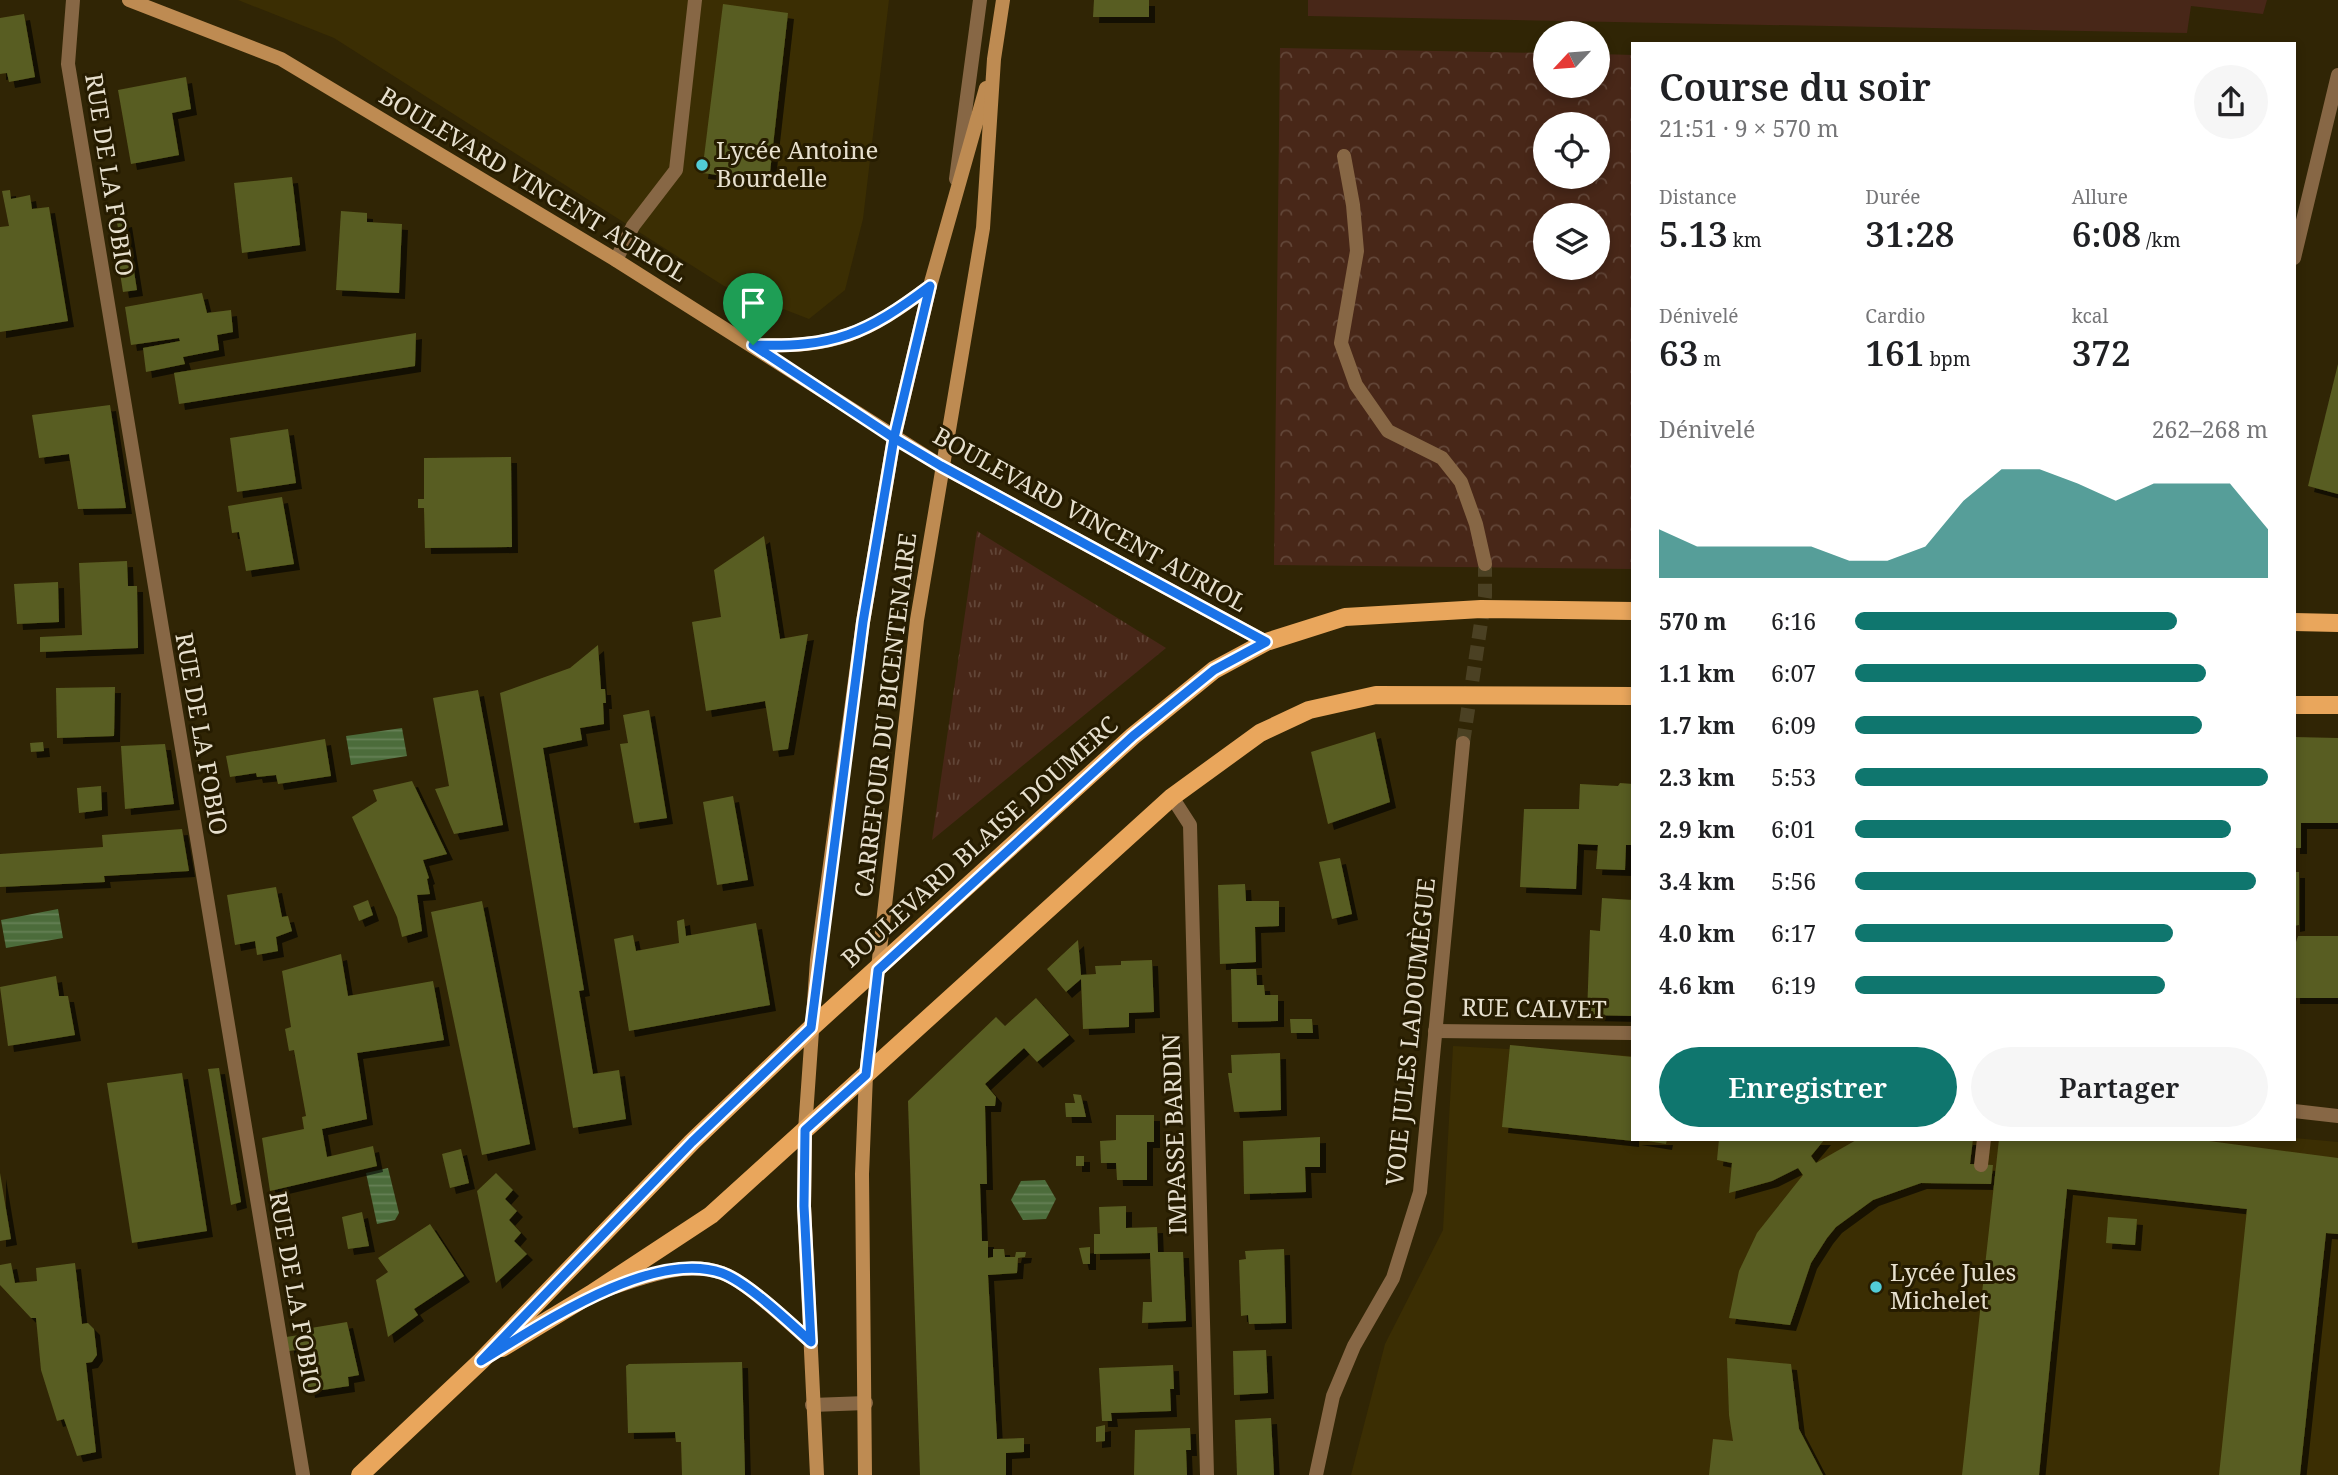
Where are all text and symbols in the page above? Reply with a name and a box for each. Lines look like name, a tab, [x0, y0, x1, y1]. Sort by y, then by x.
north arrow	[1533, 21, 1610, 98]
map controls	[1533, 21, 1610, 280]
text: Course du soir	[1659, 60, 1931, 112]
button: share	[2194, 65, 2268, 139]
street label: RUE DE LA FOBIO	[78, 71, 143, 279]
street label: BOULEVARD VINCENT AURIOL	[374, 78, 694, 289]
button: locate	[1533, 112, 1610, 189]
text: 21:51 · 9 × 570 m	[1659, 112, 1839, 144]
place label: Lycée Antoine Bourdelle	[716, 133, 878, 194]
marker: Lycée Antoine Bourdelle	[694, 157, 710, 173]
text: Distance	[1659, 184, 1737, 210]
text: Durée	[1865, 184, 1921, 210]
text: Allure	[2072, 184, 2128, 210]
button: layers	[1533, 203, 1610, 280]
text: 5.13	[1659, 210, 1728, 257]
text: 31:28	[1865, 210, 1955, 257]
text: 6:08	[2072, 210, 2141, 257]
text: km	[1728, 227, 1762, 253]
text: /km	[2141, 227, 2181, 253]
pin	[723, 273, 783, 345]
icon: arrive	[734, 284, 772, 322]
text: Dénivelé	[1659, 303, 1739, 329]
text: Cardio	[1865, 303, 1925, 329]
text: kcal	[2072, 303, 2108, 329]
text: 63	[1659, 329, 1698, 376]
text: 161	[1865, 329, 1924, 376]
text: 372	[2072, 329, 2131, 376]
text: m	[1698, 346, 1721, 372]
text: bpm	[1924, 346, 1971, 372]
text: Dénivelé	[1659, 413, 1755, 445]
text: 262–268 m	[2152, 413, 2268, 445]
street label: BOULEVARD VINCENT AURIOL	[928, 418, 1254, 619]
street label: CARREFOUR DU BICENTENAIRE	[846, 531, 923, 899]
text: 570 m	[1659, 605, 1727, 637]
text: 6:16	[1771, 605, 1816, 637]
street label: RUE DE LA FOBIO	[168, 630, 237, 838]
text: 1.1 km	[1659, 657, 1735, 689]
text: 6:07	[1771, 657, 1816, 689]
street label: BOULEVARD BLAISE DOUMERC	[834, 708, 1124, 974]
text: 1.7 km	[1659, 709, 1735, 741]
text: 6:09	[1771, 709, 1816, 741]
text: 2.3 km	[1659, 761, 1735, 793]
text: 5:53	[1771, 761, 1816, 793]
text: 2.9 km	[1659, 813, 1735, 845]
text: 6:01	[1771, 813, 1816, 845]
text: 3.4 km	[1659, 865, 1735, 897]
text: 5:56	[1771, 865, 1816, 897]
street label: VOIE JULES LADOUMÈGUE	[1377, 876, 1442, 1188]
text: 4.0 km	[1659, 917, 1735, 949]
text: 6:17	[1771, 917, 1816, 949]
text: 4.6 km	[1659, 969, 1735, 1001]
text: 6:19	[1771, 969, 1816, 1001]
street label: RUE CALVET	[1461, 990, 1607, 1025]
street label: IMPASSE BARDIN	[1153, 1033, 1194, 1235]
button: Enregistrer	[1659, 1047, 1957, 1127]
button: Partager	[1971, 1047, 2268, 1127]
street label: RUE DE LA FOBIO	[262, 1189, 331, 1397]
place label: Lycée Jules Michelet	[1890, 1255, 2016, 1316]
marker: Lycée Jules Michelet	[1868, 1279, 1884, 1295]

